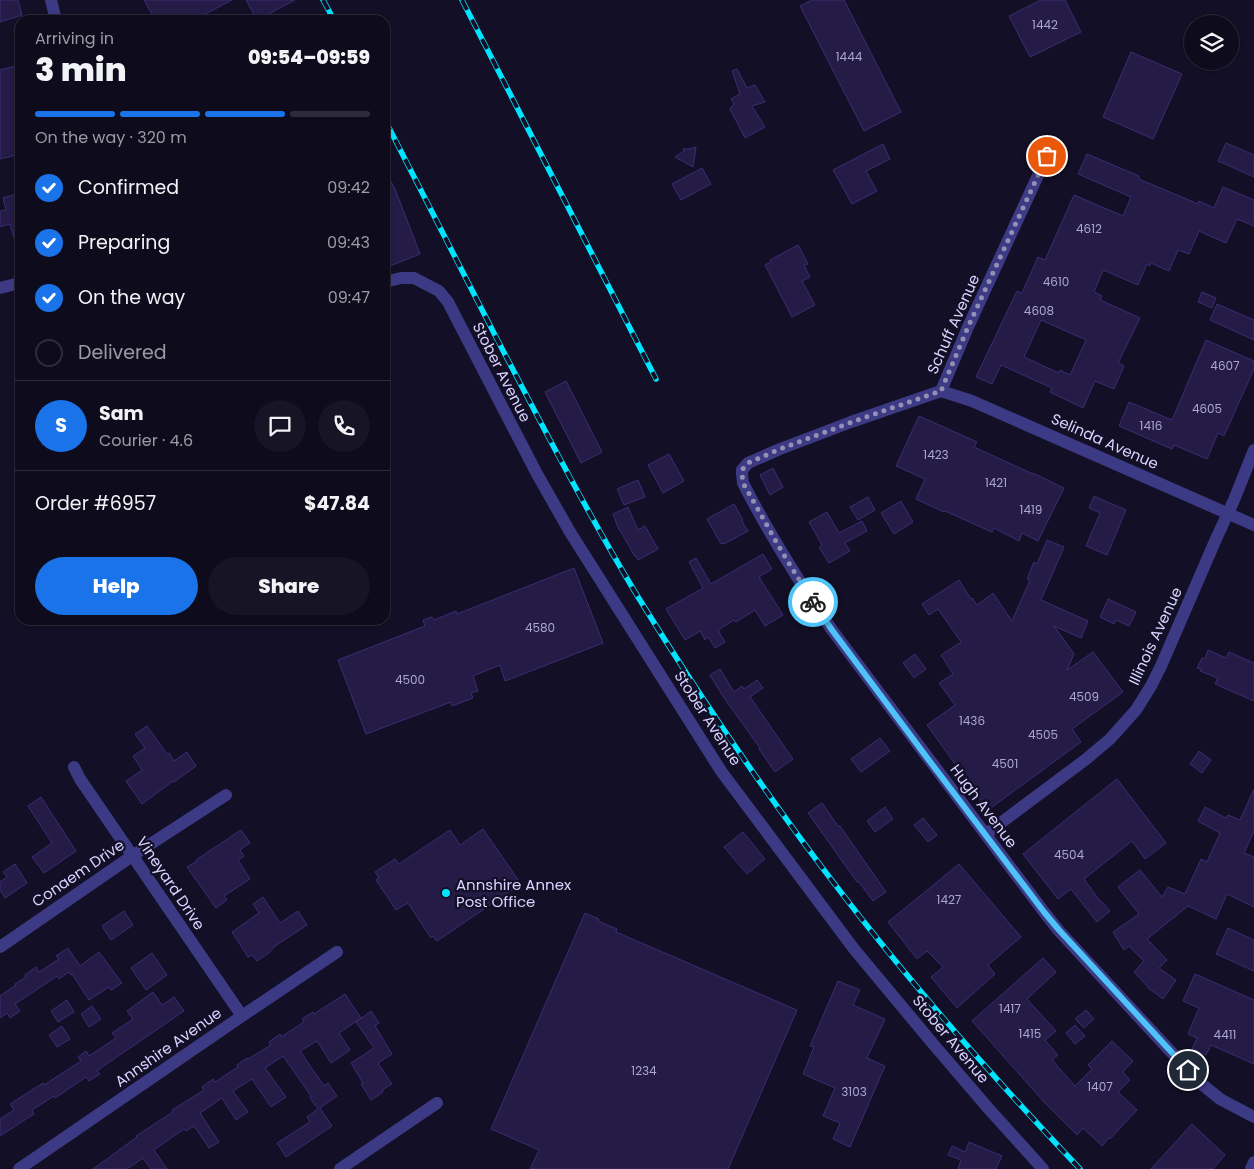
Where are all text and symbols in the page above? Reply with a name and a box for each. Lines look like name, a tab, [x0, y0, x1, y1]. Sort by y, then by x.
map controls	[1184, 15, 1239, 70]
button: layers	[1184, 15, 1239, 70]
house number: 1442	[1032, 16, 1058, 33]
text: Arriving in	[35, 27, 114, 50]
text: 09:54–09:59	[248, 44, 370, 71]
text: 3 min	[35, 47, 127, 92]
house number: 1444	[836, 48, 863, 65]
text: On the way · 320 m	[35, 126, 187, 149]
pin	[1026, 135, 1068, 177]
icon: bag	[1033, 142, 1061, 170]
icon: check	[35, 174, 63, 202]
text: Confirmed	[78, 174, 179, 201]
text: 09:42	[327, 176, 370, 199]
house number: 4612	[1076, 220, 1102, 237]
icon: check	[35, 229, 63, 257]
text: Preparing	[78, 229, 170, 256]
text: 09:43	[327, 231, 370, 254]
street label: Schuff Avenue	[922, 271, 984, 377]
house number: 4610	[1043, 273, 1069, 290]
icon: check	[35, 284, 63, 312]
text: On the way	[78, 284, 185, 311]
text: 09:47	[328, 286, 370, 309]
house number: 4608	[1024, 302, 1054, 319]
street label: Stober Avenue	[468, 319, 536, 425]
text: Delivered	[78, 339, 167, 366]
house number: 4607	[1210, 357, 1240, 374]
text: Sam	[99, 400, 144, 427]
button: chat	[254, 400, 306, 452]
button: phone	[318, 400, 370, 452]
house number: 4605	[1192, 400, 1222, 417]
street label: Selinda Avenue	[1048, 408, 1162, 474]
text: S	[55, 412, 67, 439]
house number: 1416	[1140, 417, 1162, 434]
text: Courier · 4.6	[99, 429, 193, 452]
house number: 1423	[923, 446, 949, 463]
house number: 1421	[985, 474, 1007, 491]
text: Order #6957	[35, 490, 156, 517]
text: $47.84	[304, 490, 370, 517]
house number: 1419	[1020, 501, 1042, 518]
button: Help	[35, 557, 198, 615]
button: Share	[208, 557, 370, 615]
courier	[788, 577, 838, 627]
street label: Illinois Avenue	[1123, 584, 1187, 688]
icon: bike	[799, 588, 827, 616]
house number: 4580	[525, 619, 555, 636]
street label: Stober Avenue	[669, 666, 747, 770]
house number: 4500	[395, 671, 425, 688]
house number: 4509	[1069, 688, 1099, 705]
house number: 1436	[959, 712, 985, 729]
house number: 4505	[1028, 726, 1058, 743]
house number: 4501	[992, 755, 1018, 772]
street label: Hugh Avenue	[946, 760, 1022, 852]
street label: Vineyard Drive	[132, 832, 210, 934]
street label: Conaem Drive	[28, 834, 128, 912]
house number: 4504	[1054, 846, 1085, 863]
place label: Annshire Annex Post Office	[456, 874, 571, 912]
marker: Annshire Annex Post Office	[440, 887, 452, 899]
house number: 1427	[937, 891, 962, 908]
street label: Stober Avenue	[908, 990, 994, 1088]
house number: 1417	[999, 1000, 1021, 1017]
street label: Annshire Avenue	[111, 1002, 225, 1092]
house number: 1415	[1019, 1025, 1041, 1042]
house number: 4411	[1214, 1026, 1236, 1043]
pin	[1167, 1049, 1209, 1091]
icon: home	[1174, 1056, 1202, 1084]
house number: 1234	[631, 1062, 657, 1079]
house number: 1407	[1087, 1078, 1113, 1095]
house number: 3103	[841, 1083, 867, 1100]

